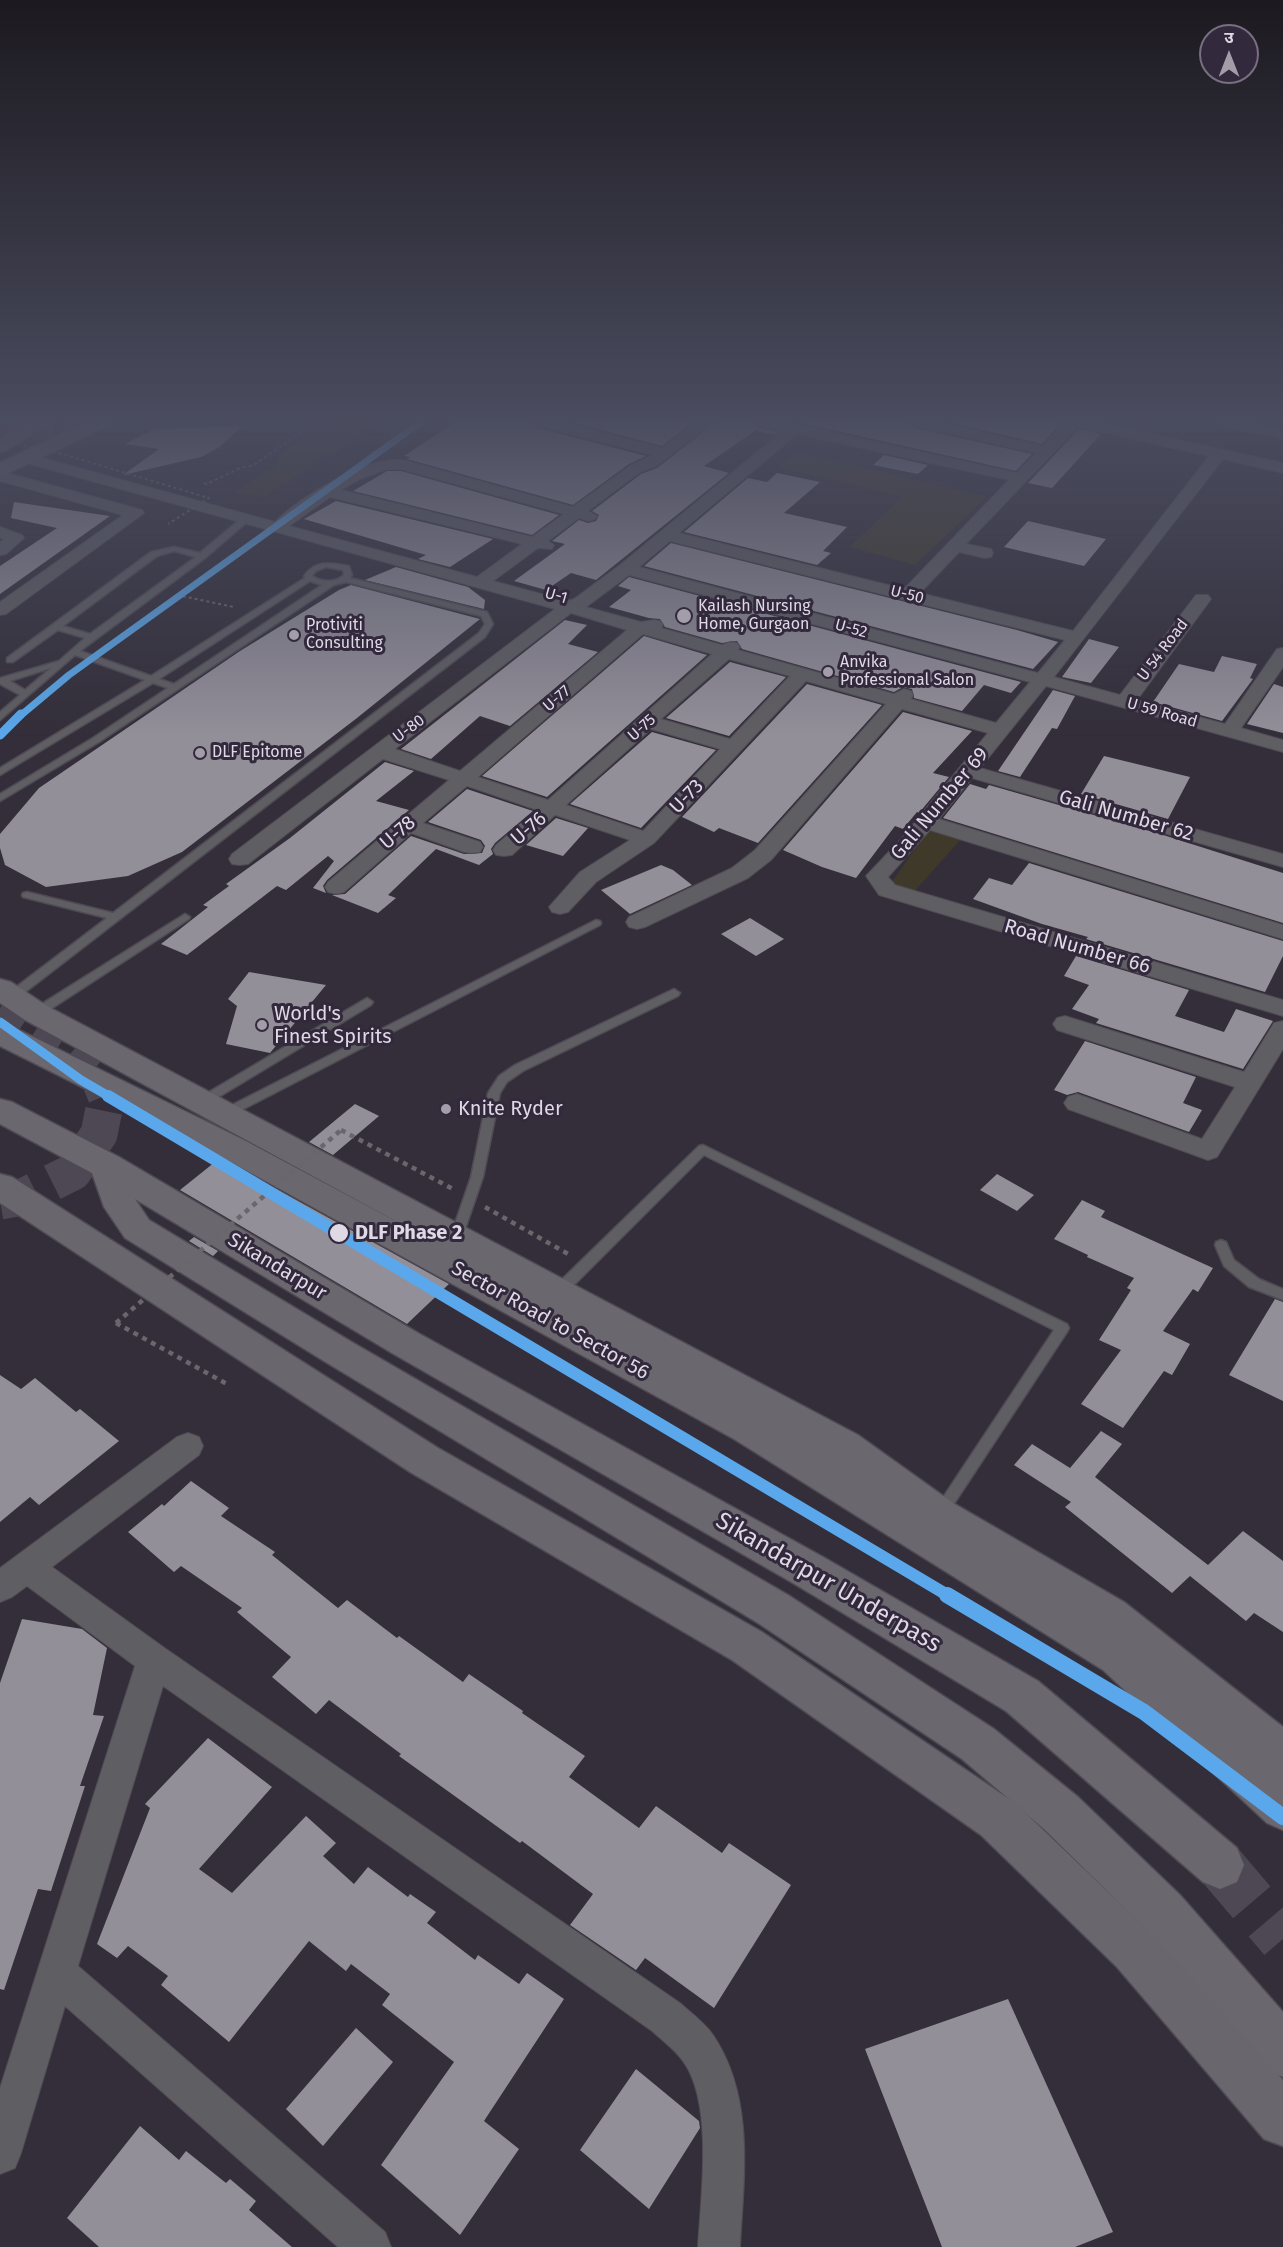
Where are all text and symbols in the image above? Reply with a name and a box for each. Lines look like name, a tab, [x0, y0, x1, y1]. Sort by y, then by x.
north arrow	[1199, 24, 1259, 84]
text: उ	[1224, 28, 1234, 47]
street label: U-50	[888, 582, 926, 608]
street label: U-1	[542, 584, 570, 608]
place label: Kailash Nursing Home, Gurgaon	[698, 597, 811, 635]
marker: Kailash Nursing Home, Gurgaon	[675, 607, 693, 625]
street label: U 54 Road	[1134, 615, 1192, 685]
place label: Protiviti Consulting	[306, 616, 383, 654]
street label: U-52	[833, 616, 869, 642]
marker: Protiviti Consulting	[287, 628, 301, 642]
place label: Anvika Professional Salon	[840, 653, 974, 691]
marker: Anvika Professional Salon	[821, 665, 835, 679]
street label: U-77	[539, 682, 575, 716]
street label: U 59 Road	[1125, 694, 1199, 732]
street label: U-80	[389, 711, 429, 747]
street label: U-75	[624, 711, 660, 745]
place label: DLF Epitome	[212, 743, 302, 763]
street label: Gali Number 69	[886, 743, 994, 865]
marker: DLF Epitome	[193, 746, 207, 760]
street label: U-73	[665, 775, 709, 819]
street label: Gali Number 62	[1056, 785, 1196, 847]
street label: U-76	[506, 807, 552, 851]
street label: U-78	[375, 811, 421, 855]
street label: Road Number 66	[1001, 915, 1153, 979]
place label: World's Finest Spirits	[274, 1002, 392, 1049]
marker: World's Finest Spirits	[255, 1018, 269, 1032]
place label: Knite Ryder	[458, 1097, 563, 1121]
marker: Knite Ryder	[439, 1102, 453, 1116]
place label: DLF Phase 2	[355, 1221, 462, 1245]
marker: DLF Phase 2	[328, 1222, 350, 1244]
street label: Sikandarpur	[223, 1228, 331, 1306]
street label: Sector Road to Sector 56	[447, 1257, 653, 1385]
street label: Sikandarpur Underpass	[710, 1507, 946, 1659]

